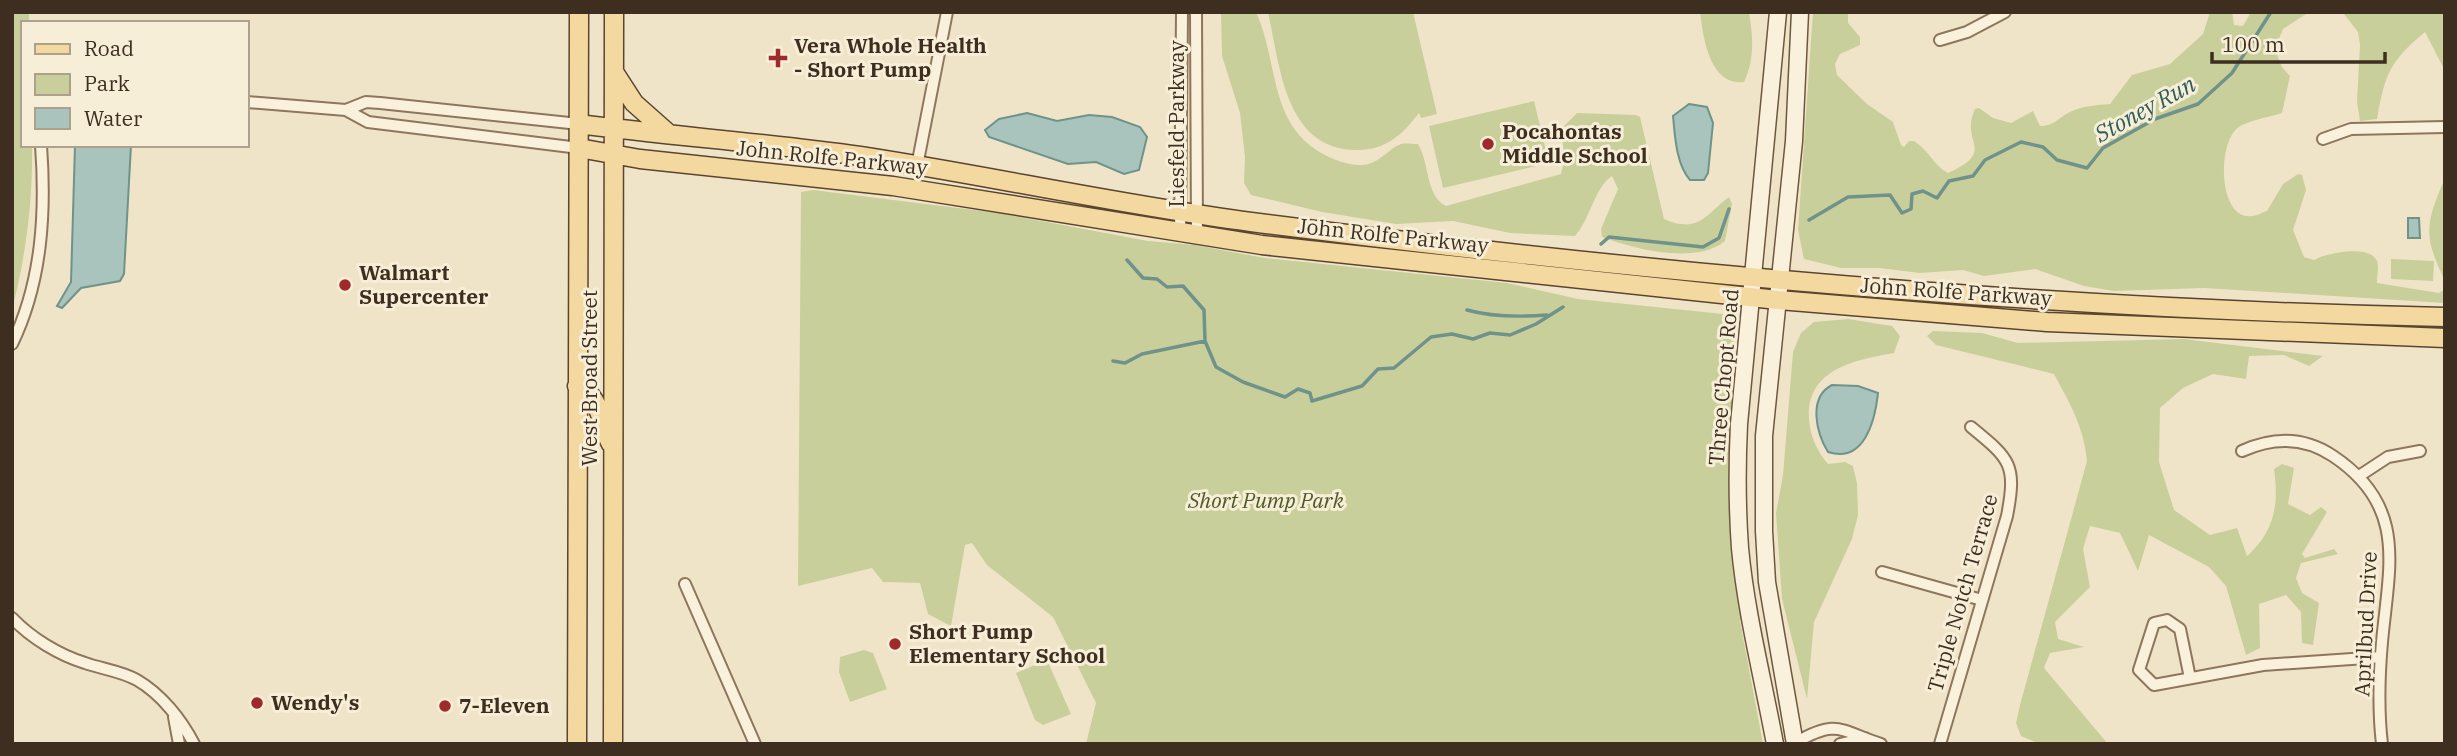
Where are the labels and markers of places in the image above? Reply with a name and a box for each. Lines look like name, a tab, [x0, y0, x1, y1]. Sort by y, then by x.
place label: Vera Whole Health - Short Pump	[794, 31, 987, 83]
marker: Vera Whole Health - Short Pump	[768, 48, 788, 68]
place label: Pocahontas Middle School	[1502, 117, 1648, 169]
marker: Pocahontas Middle School	[1480, 136, 1496, 152]
place label: Walmart Supercenter	[359, 258, 489, 310]
marker: Walmart Supercenter	[337, 277, 353, 293]
place label: Short Pump Elementary School	[909, 617, 1105, 669]
marker: Short Pump Elementary School	[887, 636, 903, 652]
place label: Wendy's	[271, 688, 359, 716]
place label: 7-Eleven	[459, 691, 550, 719]
marker: Wendy's	[249, 695, 265, 711]
marker: 7-Eleven	[437, 698, 453, 714]

